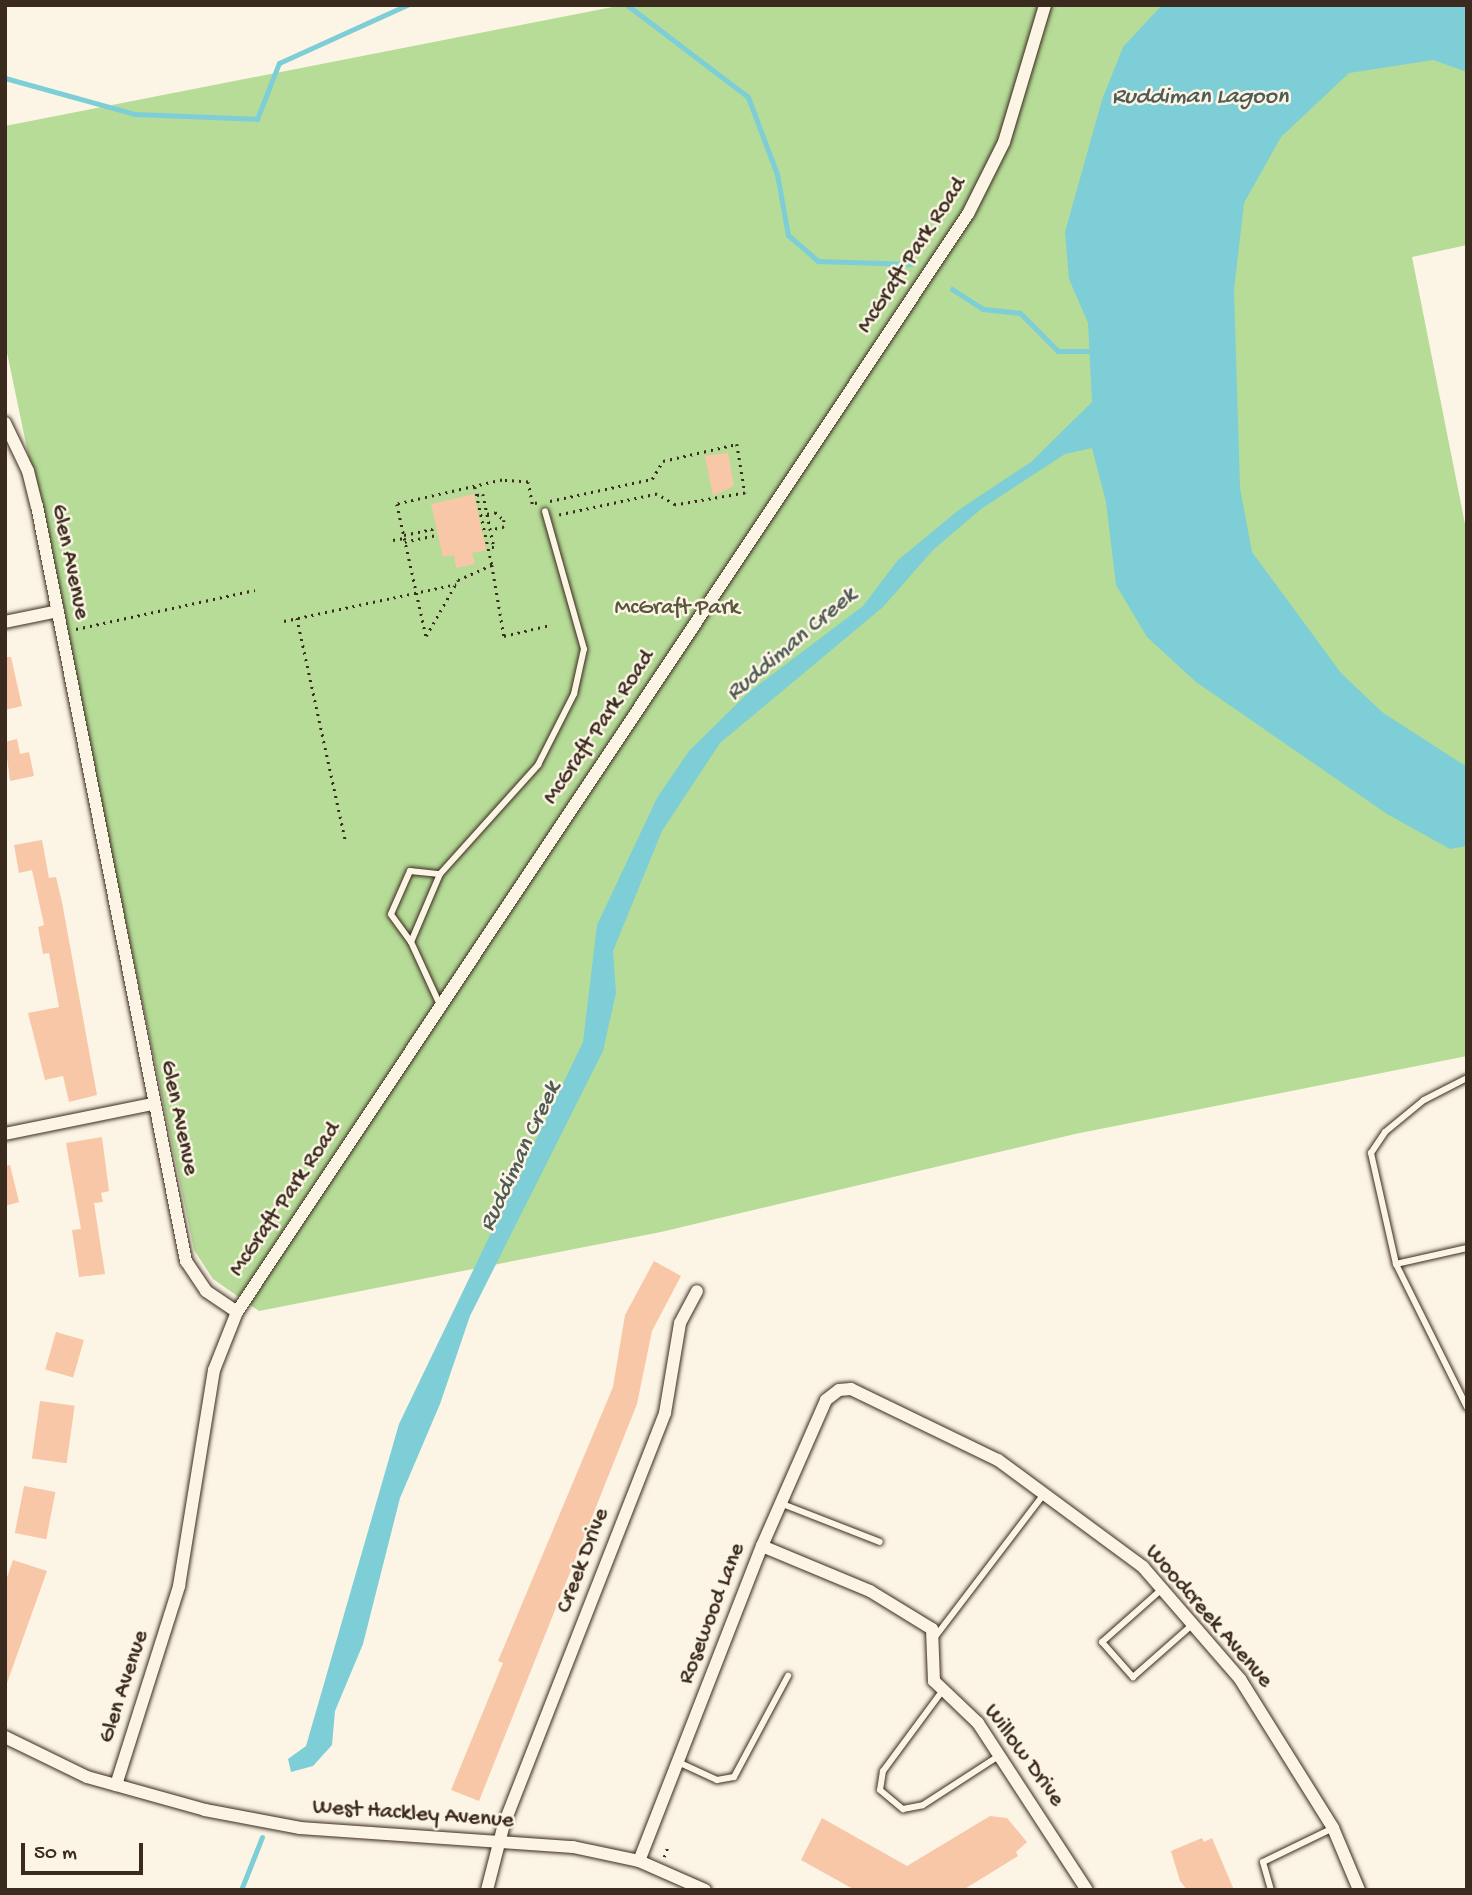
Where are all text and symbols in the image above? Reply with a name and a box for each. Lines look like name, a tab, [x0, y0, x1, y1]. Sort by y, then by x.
water label: Ruddiman Lagoon	[1112, 84, 1288, 112]
street label: McGraft Park Road	[852, 173, 974, 339]
street label: Glen Avenue	[43, 502, 95, 622]
water label: Ruddiman Creek	[721, 582, 863, 708]
park label: McGraft Park	[615, 595, 739, 623]
street label: McGraft Park Road	[538, 645, 662, 811]
street label: Glen Avenue	[152, 1058, 204, 1178]
water label: Ruddiman Creek	[474, 1078, 568, 1236]
street label: McGraft Park Road	[224, 1117, 348, 1283]
street label: Creek Drive	[551, 1505, 617, 1617]
street label: Woodcreek Avenue	[1138, 1539, 1278, 1695]
street label: Rosewood Lane	[673, 1540, 753, 1688]
street label: Glen Avenue	[94, 1627, 156, 1747]
street label: Willow Drive	[977, 1699, 1069, 1813]
street label: West Hackley Avenue	[312, 1794, 514, 1836]
scale bar	[24, 1828, 147, 1872]
text: 50 m	[34, 1842, 77, 1867]

